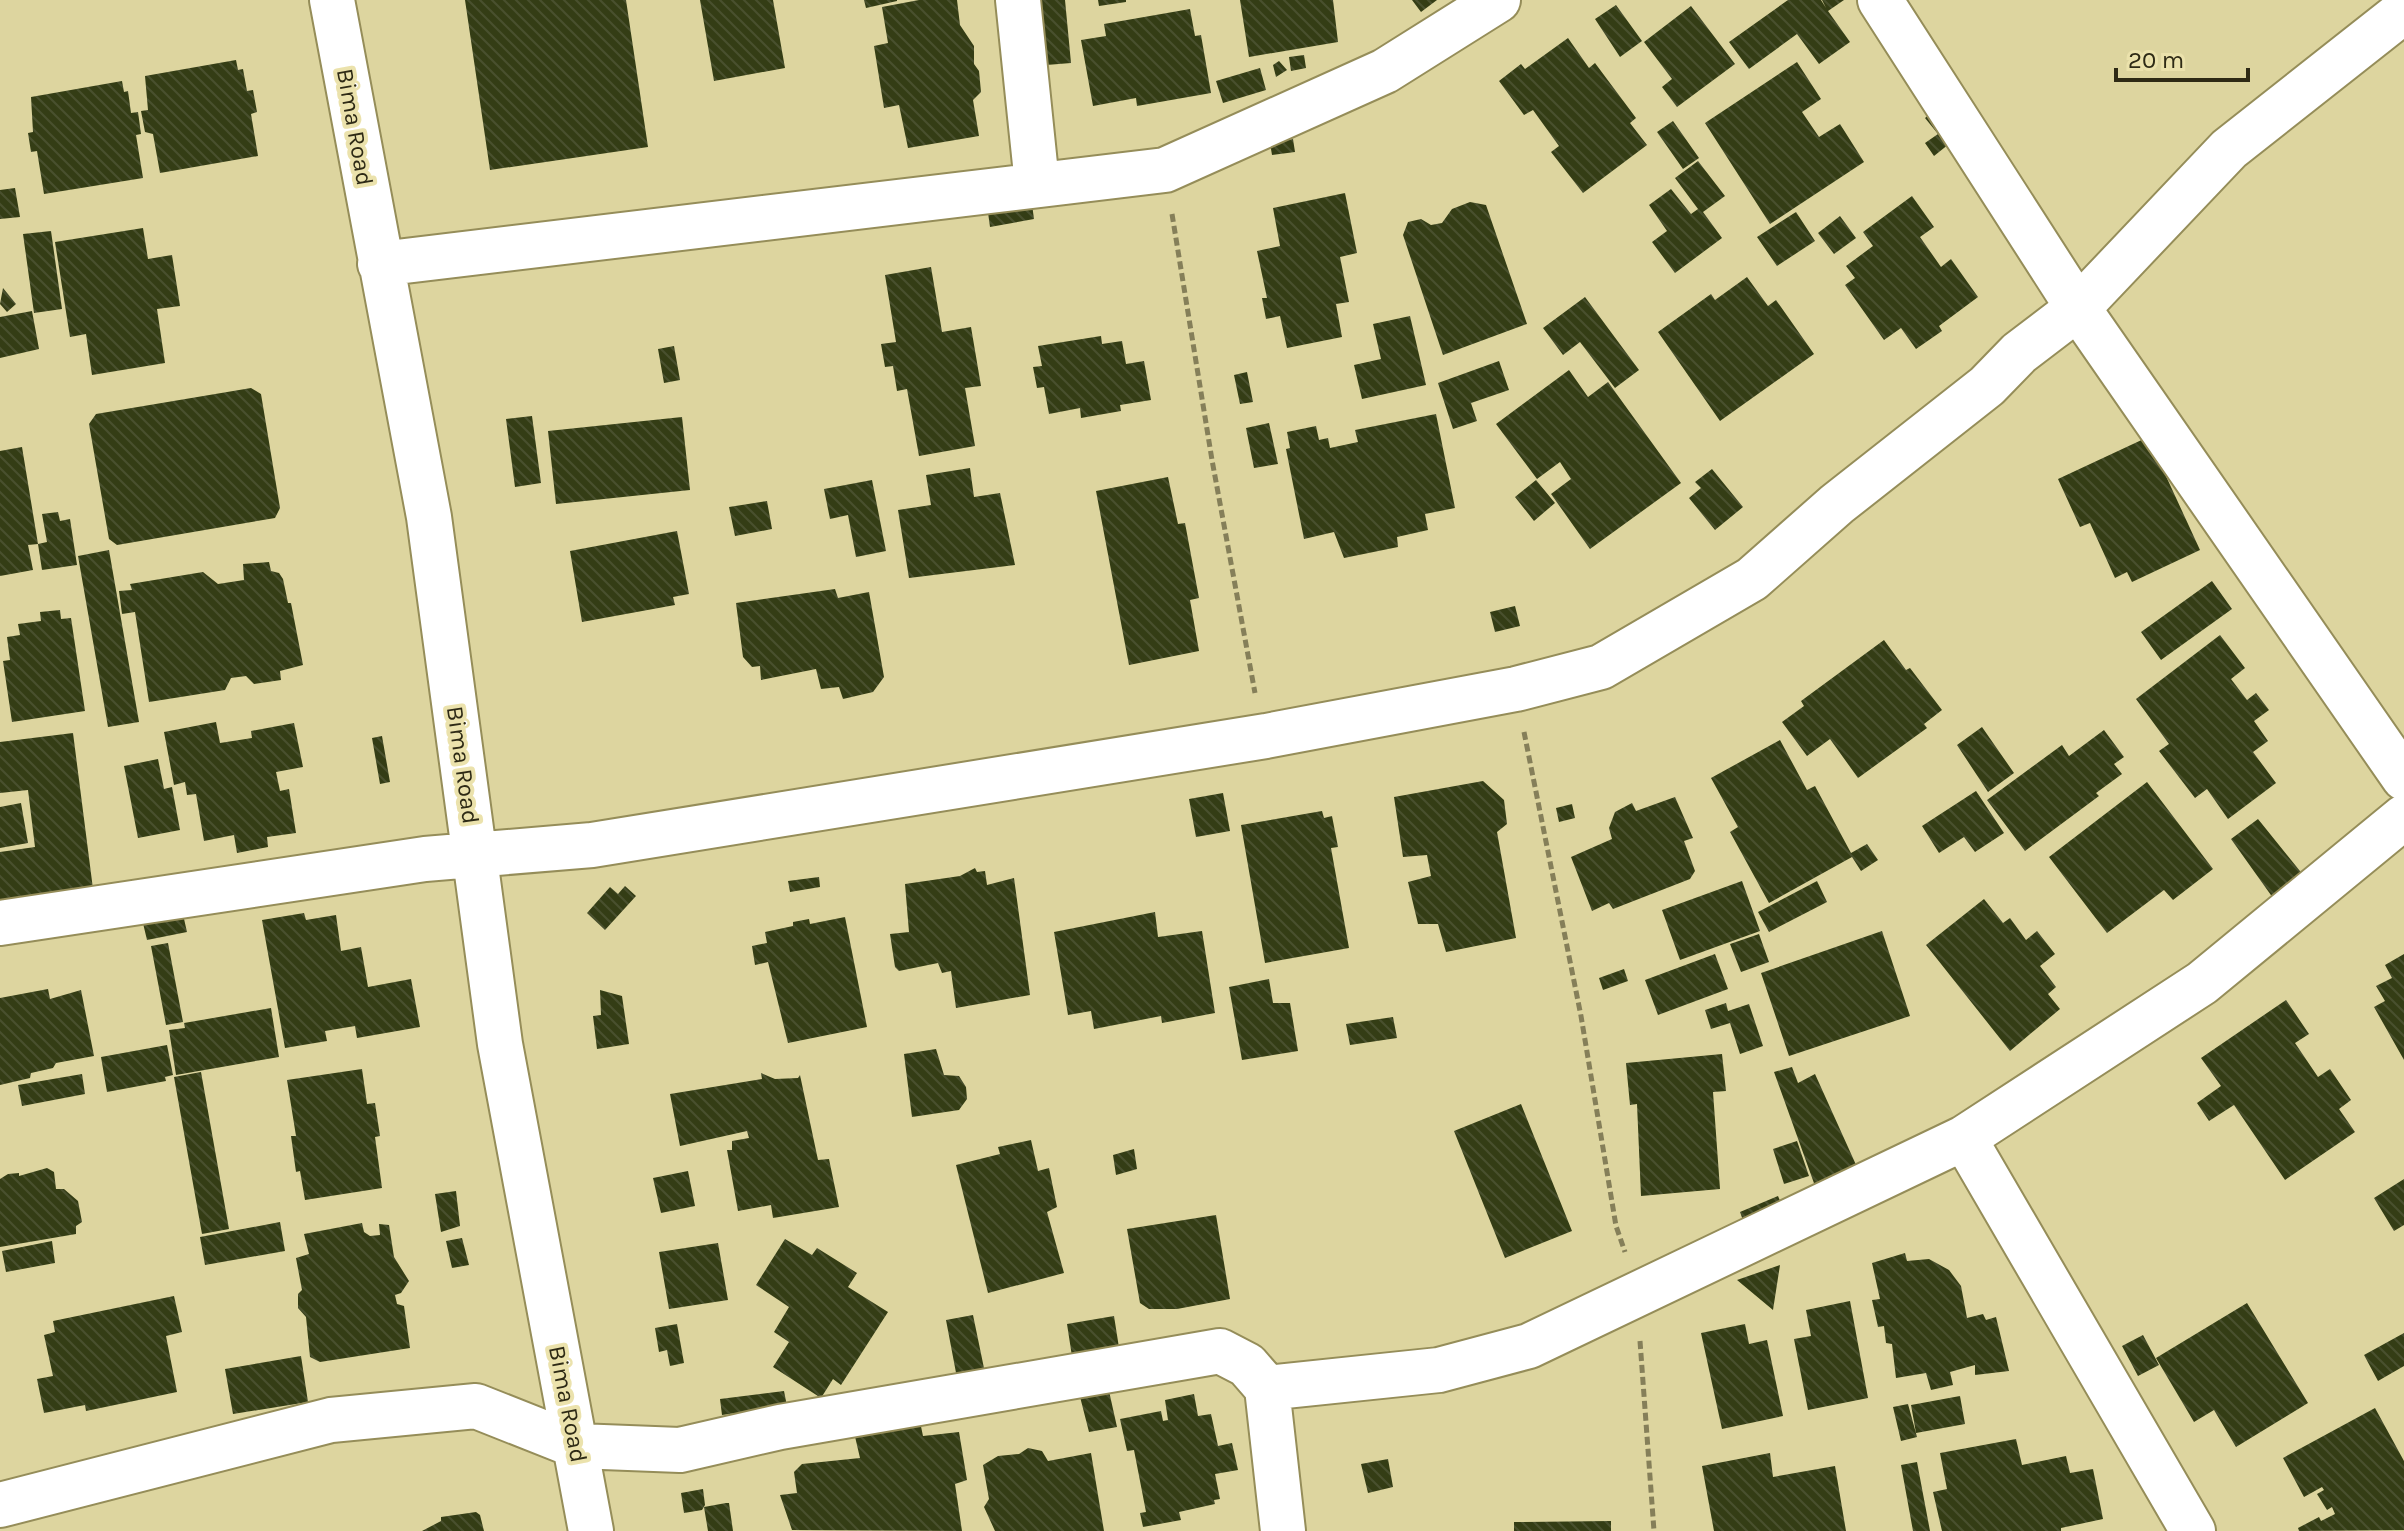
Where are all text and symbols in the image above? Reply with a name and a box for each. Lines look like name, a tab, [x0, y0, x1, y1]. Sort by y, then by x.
scale bar	[2116, 32, 2248, 82]
text: 20 m	[2128, 46, 2184, 74]
street label: Bima Road	[331, 66, 379, 188]
street label: Bima Road	[441, 704, 485, 826]
street label: Bima Road	[543, 1343, 593, 1465]

